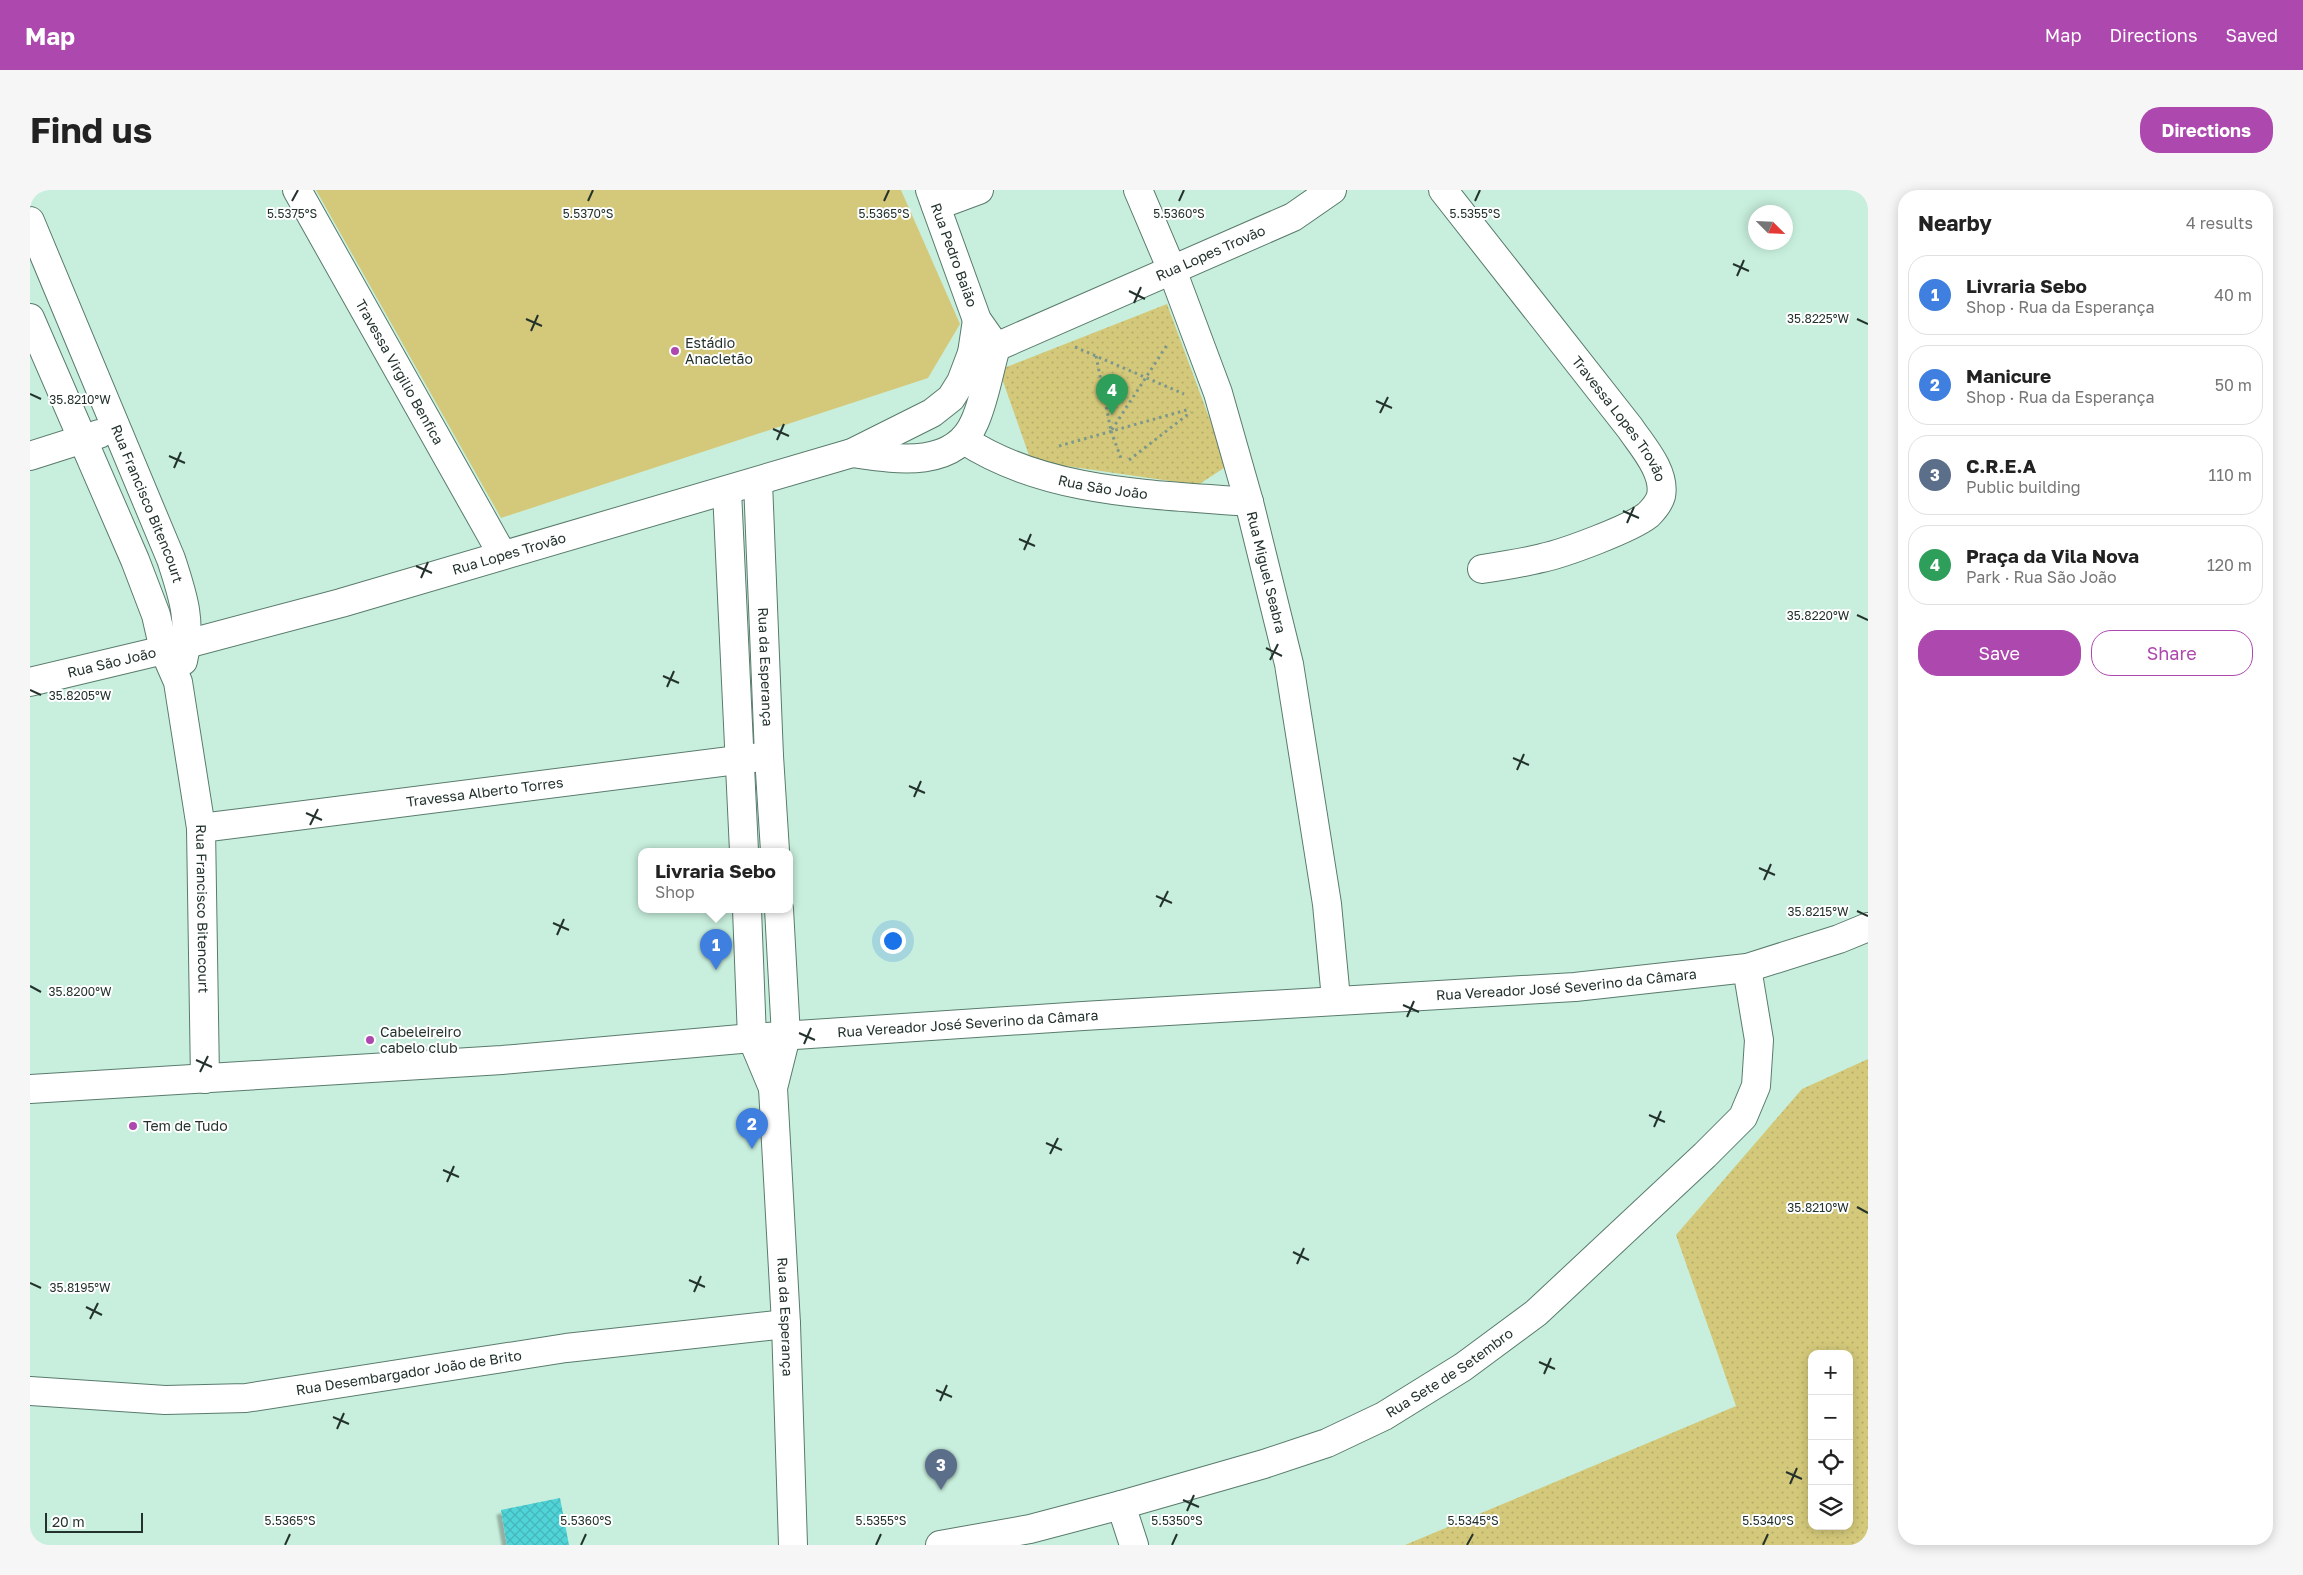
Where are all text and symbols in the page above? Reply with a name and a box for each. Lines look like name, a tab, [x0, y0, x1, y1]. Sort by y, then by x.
text: Map	[25, 21, 75, 50]
text: Map	[2045, 24, 2081, 46]
text: Directions	[2109, 24, 2197, 46]
text: Saved	[2225, 24, 2278, 46]
button: Directions	[2140, 107, 2273, 153]
text: Find us	[30, 109, 152, 151]
street label: Rua Pedro Baião	[928, 200, 981, 309]
north arrow	[1748, 205, 1793, 250]
text: 5.5375°S	[267, 206, 317, 221]
text: 5.5370°S	[563, 206, 614, 221]
text: 5.5365°S	[858, 206, 910, 221]
text: 5.5360°S	[1153, 206, 1205, 221]
text: 5.5355°S	[1450, 206, 1501, 221]
text: Nearby	[1918, 210, 1992, 236]
text: 4 results	[2186, 213, 2253, 233]
street label: Rua Lopes Trovão	[1153, 221, 1268, 284]
text: Livraria Sebo	[1966, 274, 2087, 297]
text: 1	[1931, 285, 1939, 305]
text: 40 m	[2214, 285, 2252, 305]
street label: Travessa Virgilio Benfica	[352, 296, 448, 447]
text: Shop · Rua da Esperança	[1966, 297, 2155, 317]
text: 35.8225°W	[1787, 311, 1849, 326]
place label: Estádio Anacletão	[685, 334, 753, 367]
marker: Estádio Anacletão	[669, 345, 681, 357]
street label: Travessa Lopes Trovão	[1569, 352, 1670, 483]
text: Manicure	[1966, 364, 2051, 387]
pin: 4	[1096, 374, 1128, 415]
text: 2	[1930, 375, 1940, 395]
text: 50 m	[2215, 375, 2252, 395]
text: Shop · Rua da Esperança	[1966, 387, 2155, 407]
text: 35.8210°W	[49, 392, 111, 407]
street label: Rua Francisco Bitencourt	[108, 422, 187, 585]
text: C.R.E.A	[1966, 454, 2036, 477]
text: 3	[1930, 465, 1940, 485]
text: 110 m	[2208, 465, 2252, 485]
street label: Rua São João	[1056, 471, 1149, 502]
text: Public building	[1966, 477, 2081, 497]
street label: Rua Miguel Seabra	[1244, 509, 1290, 635]
street label: Rua Lopes Trovão	[450, 528, 568, 578]
text: Praça da Vila Nova	[1966, 544, 2139, 567]
text: 4	[1930, 555, 1940, 575]
text: 120 m	[2207, 555, 2252, 575]
text: Park · Rua São João	[1966, 567, 2117, 587]
street label: Rua da Esperança	[755, 607, 777, 727]
text: 35.8220°W	[1787, 608, 1850, 623]
button: Save	[1918, 630, 2081, 676]
button: Share	[2091, 630, 2253, 676]
street label: Rua São João	[66, 643, 158, 681]
text: 35.8205°W	[49, 688, 112, 703]
street label: Travessa Alberto Torres	[405, 773, 564, 810]
street label: Rua Francisco Bitencourt	[193, 824, 213, 993]
popup	[638, 848, 793, 913]
text: Livraria Sebo	[655, 859, 776, 882]
text: Shop	[655, 882, 695, 902]
text: 35.8215°W	[1788, 904, 1849, 919]
your location	[880, 928, 906, 954]
pin: 1	[700, 929, 732, 970]
street label: Rua Vereador José Severino da Câmara	[1435, 965, 1698, 1003]
text: 35.8200°W	[49, 984, 112, 999]
street label: Rua Vereador José Severino da Câmara	[836, 1006, 1099, 1040]
place label: Cabeleireiro cabelo club	[380, 1023, 461, 1056]
marker: Cabeleireiro cabelo club	[364, 1034, 376, 1046]
pin: 2	[736, 1108, 768, 1149]
place label: Tem de Tudo	[143, 1117, 228, 1134]
marker: Tem de Tudo	[127, 1120, 139, 1132]
text: 35.8210°W	[1787, 1200, 1849, 1215]
street label: Rua da Esperança	[774, 1257, 797, 1377]
text: 35.8195°W	[49, 1280, 111, 1295]
street label: Rua Sete de Setembro	[1382, 1324, 1516, 1421]
street label: Rua Desembargador João de Brito	[295, 1346, 523, 1398]
map controls	[1808, 1350, 1853, 1530]
button: +	[1808, 1350, 1853, 1395]
button: −	[1808, 1395, 1853, 1440]
button: locate	[1808, 1440, 1853, 1485]
pin: 3	[925, 1449, 957, 1490]
button: layers	[1808, 1485, 1853, 1530]
scale bar	[45, 1510, 142, 1533]
text: 20 m	[52, 1513, 85, 1530]
text: 5.5365°S	[264, 1513, 316, 1528]
text: 5.5360°S	[560, 1513, 612, 1528]
text: 5.5355°S	[856, 1513, 907, 1528]
text: 5.5350°S	[1151, 1513, 1203, 1528]
text: 5.5345°S	[1447, 1513, 1499, 1528]
text: 5.5340°S	[1742, 1513, 1794, 1528]

